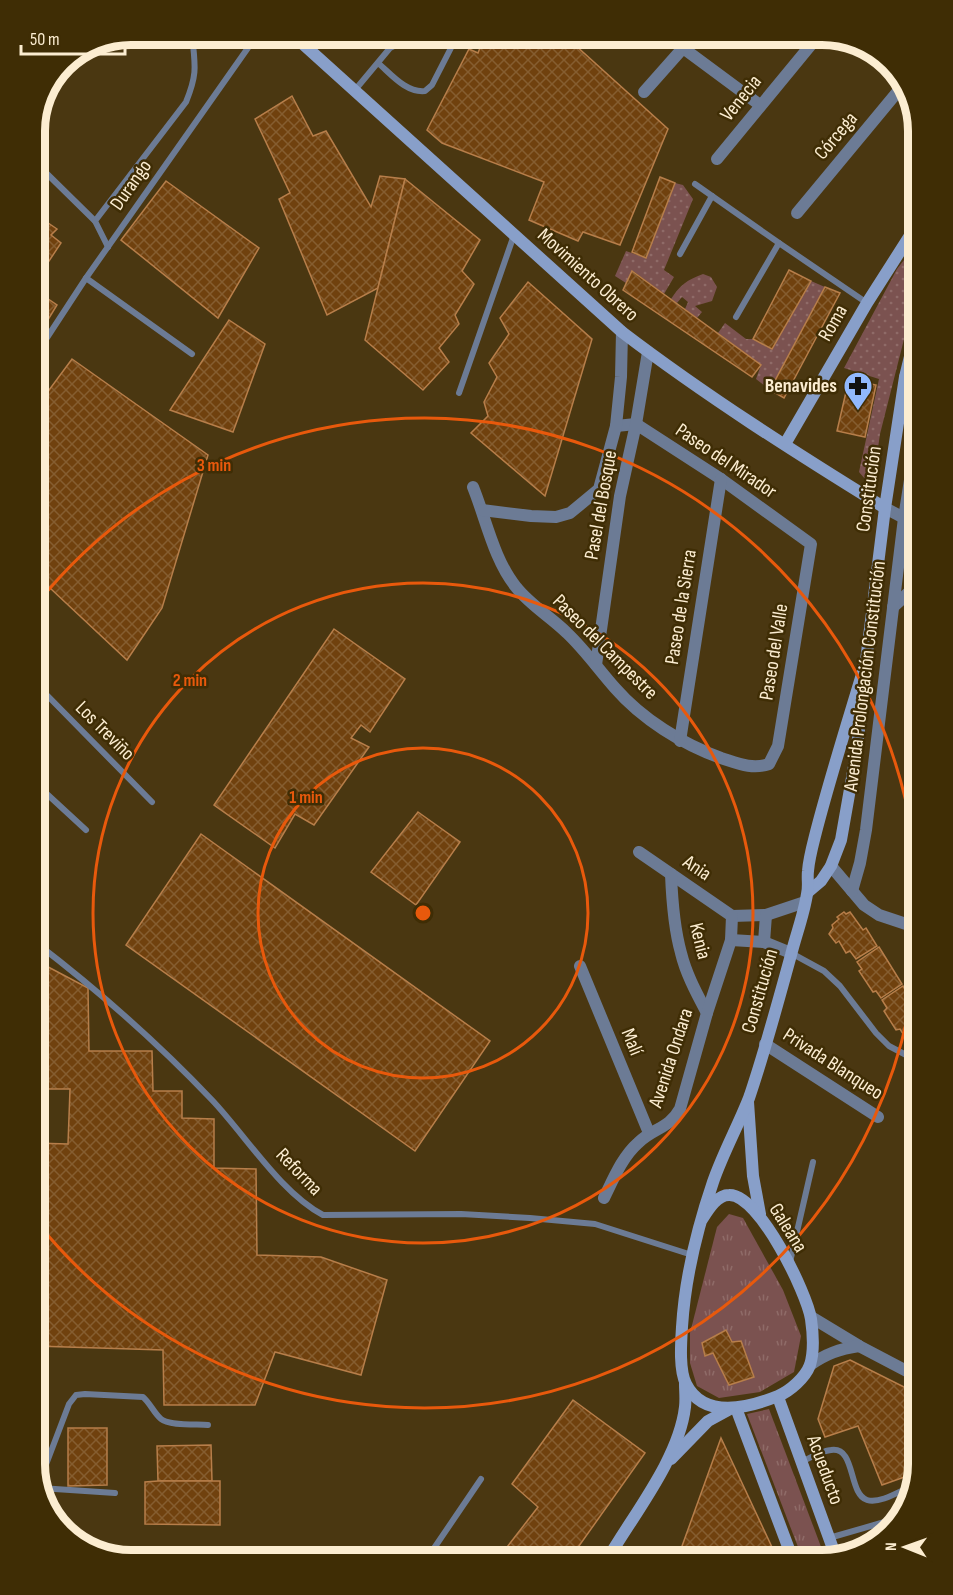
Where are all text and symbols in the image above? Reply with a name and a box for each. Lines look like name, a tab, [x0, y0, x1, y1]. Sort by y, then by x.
scale bar	[21, 18, 124, 56]
text: 50 m	[30, 29, 60, 50]
street label: Venecia	[715, 70, 767, 126]
street label: Córcega	[809, 107, 863, 165]
street label: Durango	[105, 155, 157, 215]
street label: Movimiento Obrero	[533, 223, 643, 327]
street label: Roma	[813, 301, 853, 345]
pharmacy icon: Benavides	[842, 370, 874, 412]
place label: Benavides	[765, 374, 837, 398]
street label: Paseo del Mirador	[671, 418, 781, 504]
street label: Constitución	[851, 445, 887, 533]
street label: Pasel del Bosque	[580, 449, 622, 561]
text: 3 min	[197, 455, 231, 476]
street label: Paseo de la Sierra	[660, 548, 702, 666]
street label: Avenida Prolongación Constitución	[839, 560, 891, 793]
street label: Paseo del Campestre	[547, 589, 663, 705]
street label: Paseo del Valle	[755, 602, 793, 702]
text: 2 min	[173, 670, 207, 691]
street label: Los Treviño	[70, 696, 140, 766]
text: 1 min	[289, 787, 323, 808]
street label: Ania	[677, 849, 716, 886]
centre of rings	[413, 903, 433, 923]
street label: Kenia	[684, 920, 716, 962]
street label: Constitución	[737, 946, 783, 1036]
street label: Avenida Ondara	[643, 1005, 698, 1112]
street label: Privada Blanqueo	[779, 1023, 887, 1105]
street label: Malí	[616, 1025, 648, 1059]
street label: Reforma	[271, 1143, 327, 1201]
street label: Galeana	[764, 1199, 812, 1257]
street label: Acueducto	[801, 1431, 849, 1508]
north arrow	[875, 1517, 935, 1577]
text: N	[882, 1542, 901, 1551]

